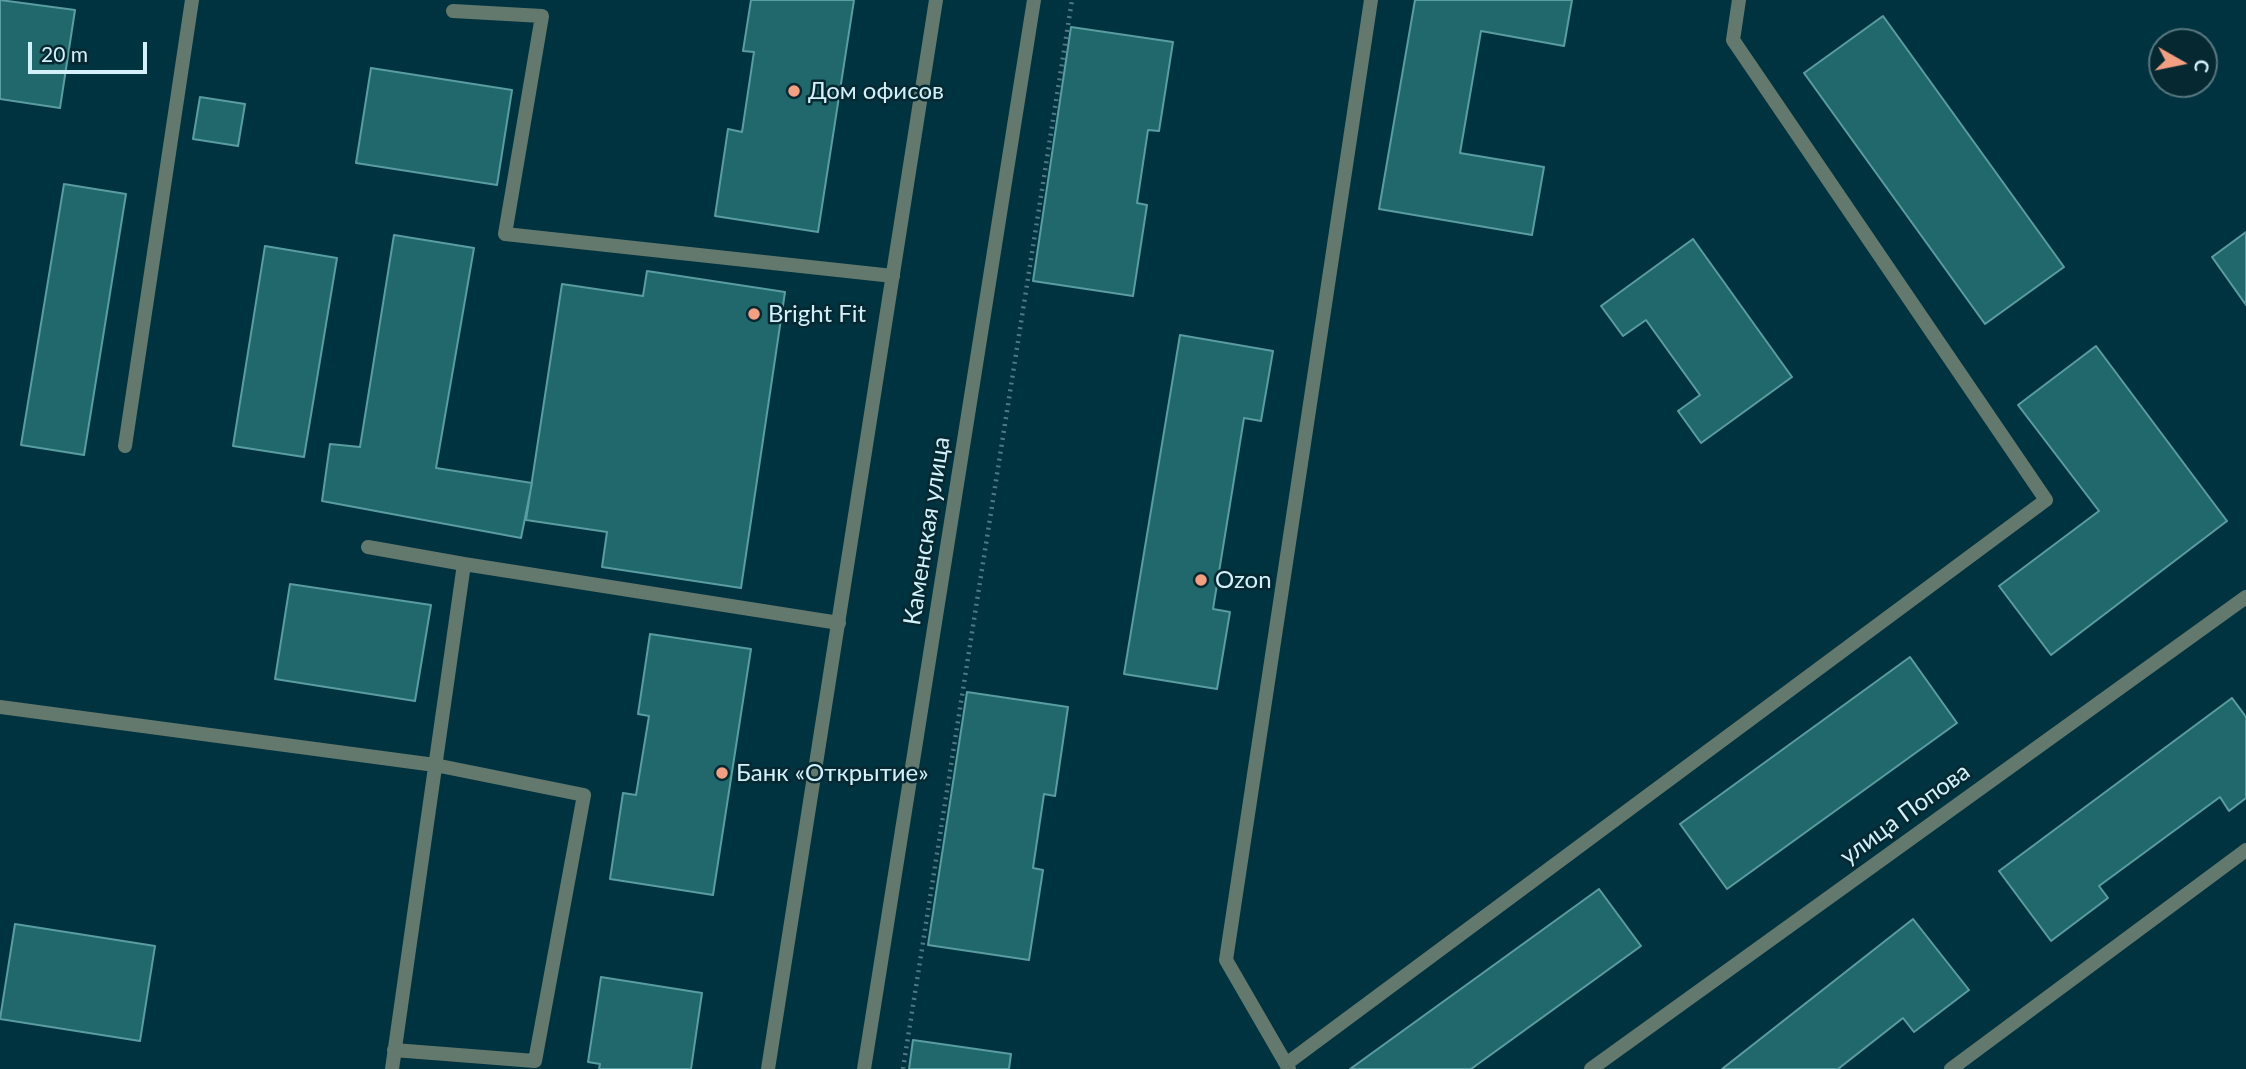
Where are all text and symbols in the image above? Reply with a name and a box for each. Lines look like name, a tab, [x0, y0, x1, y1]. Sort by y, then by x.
scale bar	[32, 28, 150, 72]
north arrow	[2148, 28, 2218, 98]
text: 20 m	[41, 41, 88, 66]
text: С	[2190, 58, 2215, 74]
place label: Дом офисов	[808, 77, 944, 105]
marker: Дом офисов	[786, 83, 802, 99]
place label: Bright Fit	[768, 300, 866, 328]
marker: Bright Fit	[746, 306, 762, 322]
street label: Каменская улица	[898, 435, 956, 627]
place label: Ozon	[1215, 566, 1272, 594]
marker: Ozon	[1193, 572, 1209, 588]
street label: улица Попова	[1834, 757, 1976, 871]
place label: Банк «Открытие»	[736, 759, 929, 787]
marker: Банк «Открытие»	[714, 765, 730, 781]

